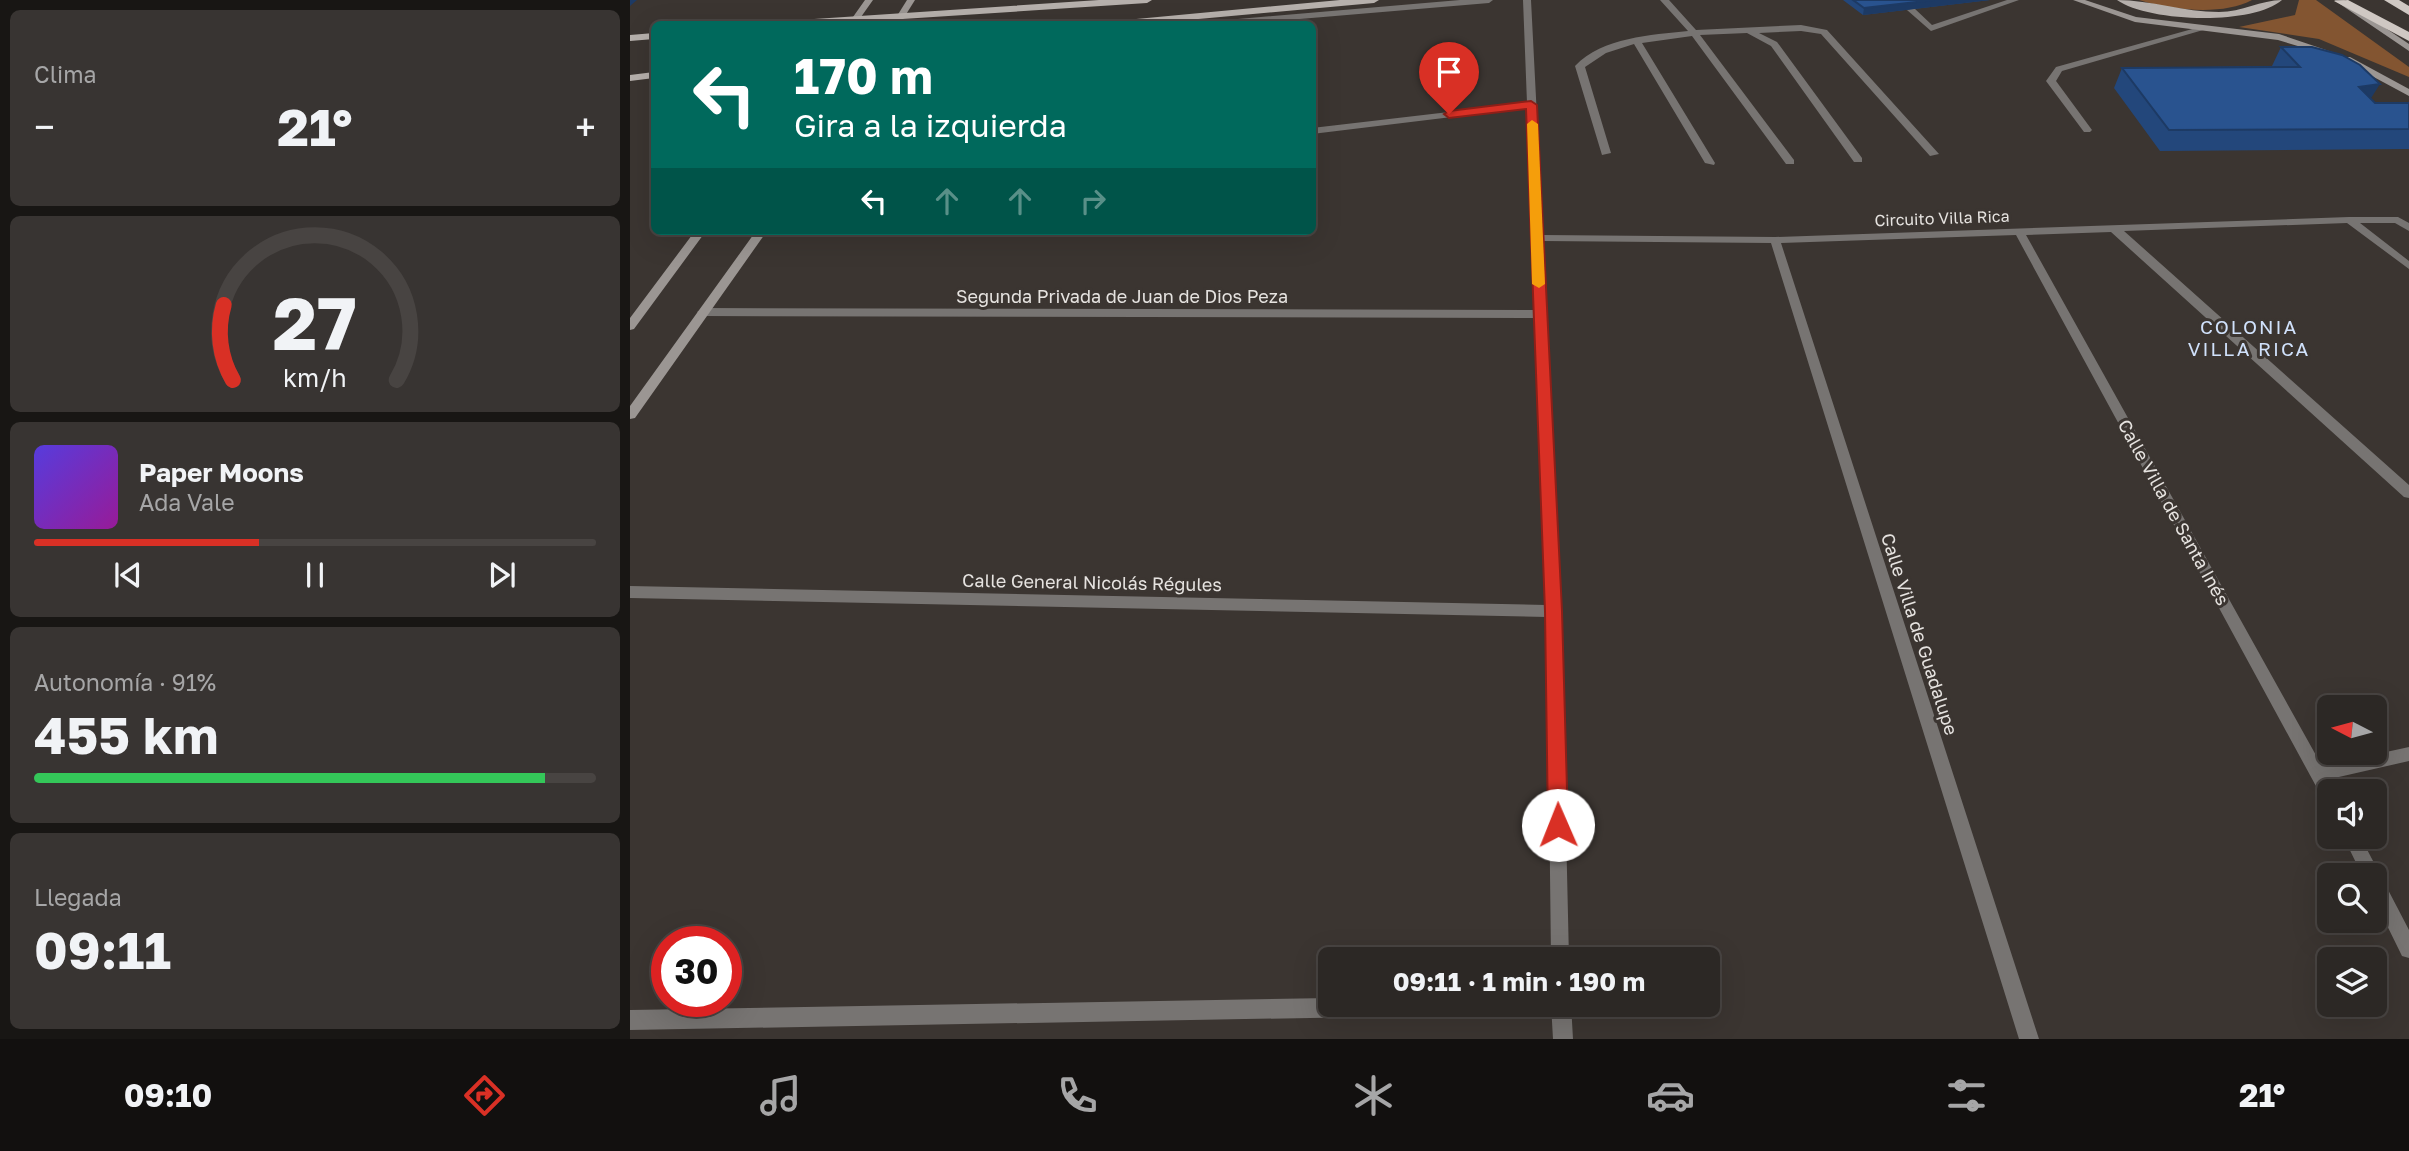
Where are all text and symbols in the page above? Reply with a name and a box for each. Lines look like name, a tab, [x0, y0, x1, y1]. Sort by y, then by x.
pin	[1419, 42, 1479, 114]
text: 170 m	[794, 46, 933, 105]
icon: left	[679, 49, 770, 140]
icon: arrive	[1430, 53, 1468, 91]
text: Clima	[34, 60, 97, 88]
text: 21°	[277, 95, 353, 157]
text: −	[34, 104, 55, 149]
text: +	[575, 104, 596, 149]
text: Gira a la izquierda	[794, 106, 1067, 144]
icon: left	[855, 182, 893, 220]
icon: ahead	[928, 182, 966, 220]
icon: ahead	[1001, 182, 1039, 220]
icon: right	[1074, 182, 1112, 220]
street label: Circuito Villa Rica	[1874, 206, 2010, 230]
text: 27	[273, 279, 357, 366]
street label: Segunda Privada de Juan de Dios Peza	[956, 285, 1288, 307]
district label: COLONIA VILLA RICA	[2188, 315, 2310, 360]
text: km/h	[283, 361, 347, 392]
street label: Calle Villa de Santa Inés	[2114, 415, 2234, 609]
text: Paper Moons	[139, 457, 304, 488]
text: Ada Vale	[139, 488, 235, 516]
street label: Calle Villa de Guadalupe	[1877, 530, 1963, 738]
icon: previous	[109, 556, 147, 594]
icon: pause	[296, 556, 334, 594]
icon: next	[483, 556, 521, 594]
street label: Calle General Nicolás Régules	[962, 569, 1222, 595]
text: Autonomía · 91%	[34, 668, 216, 696]
north arrow	[2317, 695, 2387, 765]
map controls	[2317, 695, 2387, 1017]
text: 455 km	[34, 703, 219, 765]
button: sound	[2317, 779, 2387, 849]
position arrow	[1521, 788, 1595, 862]
button: search	[2317, 863, 2387, 933]
text: Llegada	[34, 883, 122, 911]
text: 09:11	[34, 918, 171, 980]
speed limit sign: 30	[651, 926, 742, 1017]
button: layers	[2317, 947, 2387, 1017]
text: 09:11 · 1 min · 190 m	[1393, 966, 1645, 997]
icon: directions	[460, 1071, 509, 1120]
icon: music	[756, 1071, 805, 1120]
icon: phone	[1053, 1071, 1102, 1120]
icon: climate	[1349, 1071, 1398, 1120]
icon: car	[1646, 1071, 1695, 1120]
icon: filters	[1942, 1071, 1991, 1120]
text: 09:10	[124, 1076, 212, 1114]
text: 21°	[2239, 1076, 2285, 1114]

